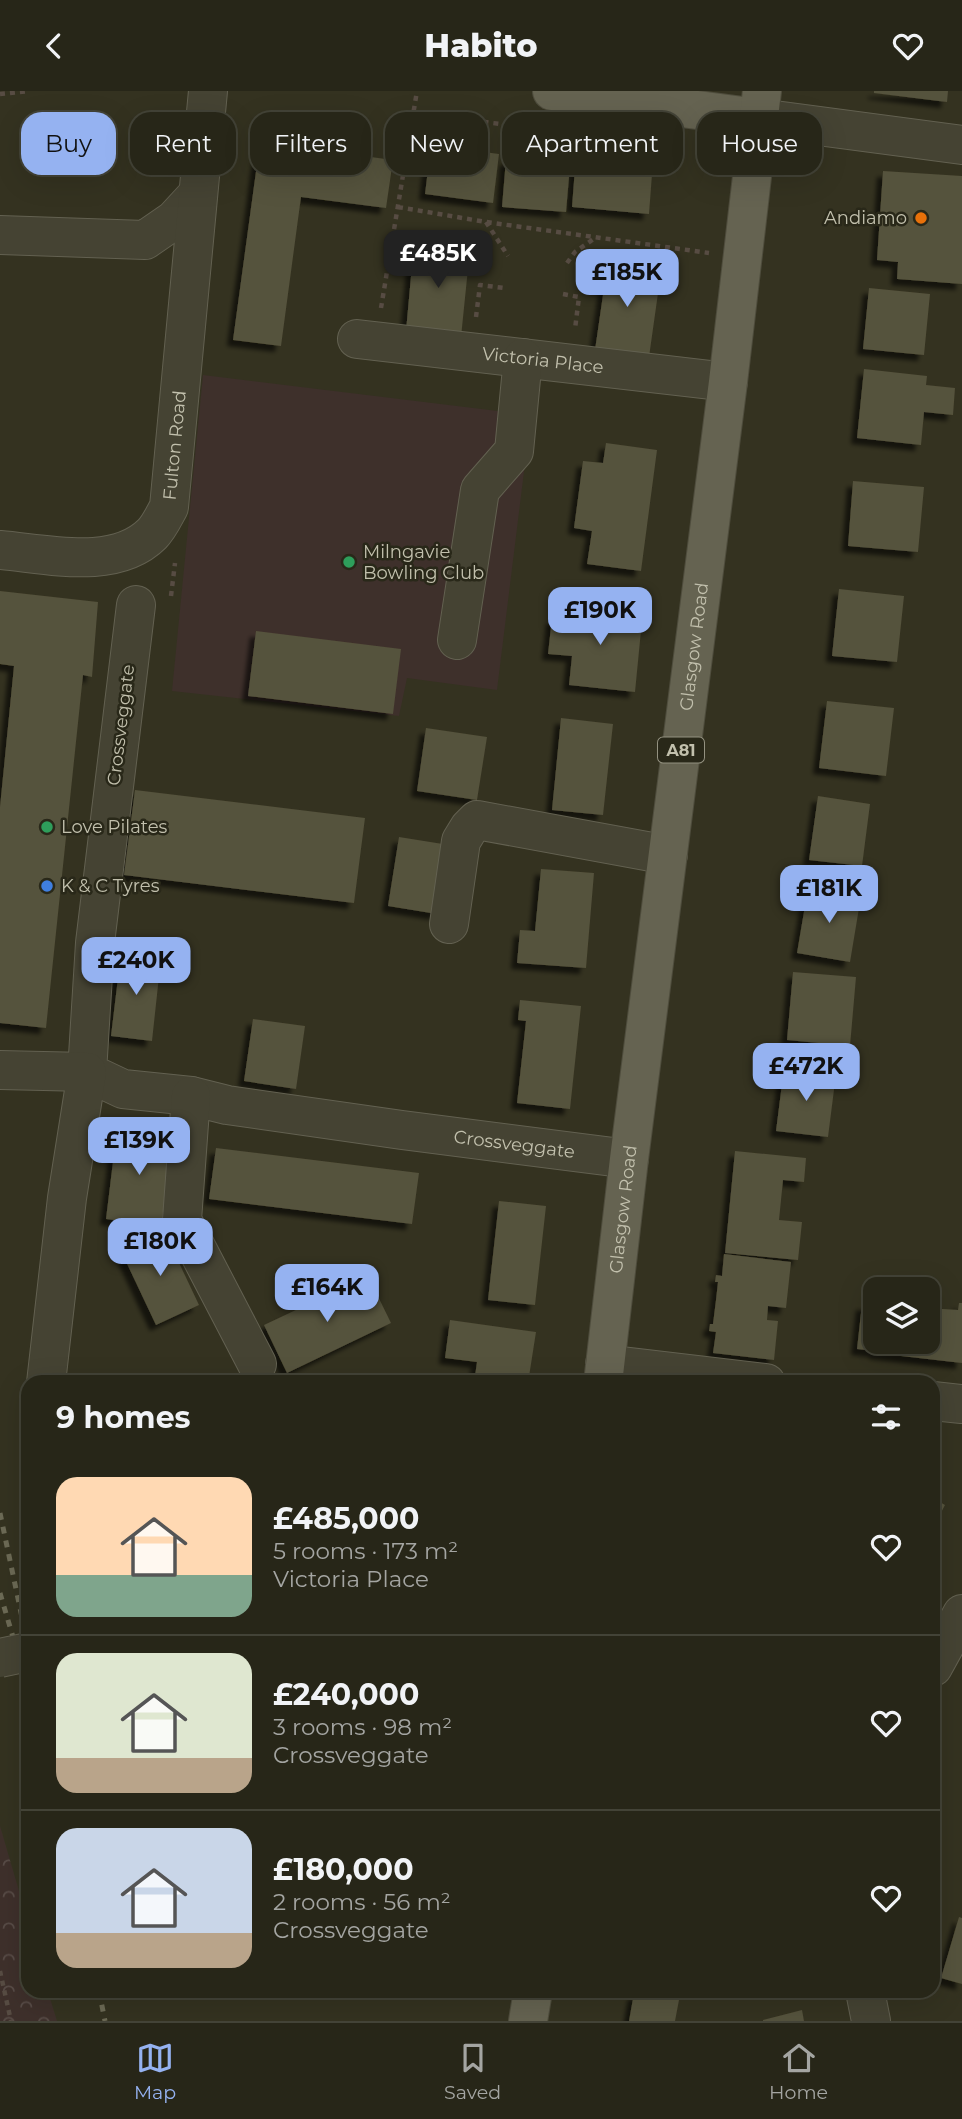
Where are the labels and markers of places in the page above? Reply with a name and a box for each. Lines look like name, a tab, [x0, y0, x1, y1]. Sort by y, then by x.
place label: Andiamo	[824, 207, 907, 229]
marker: Andiamo	[913, 210, 929, 226]
pin: £485K	[389, 231, 487, 290]
pin: £185K	[578, 249, 676, 309]
place label: Milngavie Bowling Club	[363, 541, 484, 584]
marker: Milngavie Bowling Club	[341, 554, 357, 570]
pin: £190K	[551, 587, 649, 647]
place label: Love Pilates	[61, 816, 168, 838]
marker: Love Pilates	[39, 819, 55, 835]
pin: £181K	[780, 865, 878, 925]
place label: K & C Tyres	[61, 875, 160, 897]
marker: K & C Tyres	[39, 878, 55, 894]
pin: £240K	[87, 937, 185, 997]
pin: £472K	[757, 1044, 855, 1103]
pin: £139K	[90, 1117, 188, 1177]
pin: £180K	[111, 1219, 209, 1278]
pin: £164K	[278, 1265, 376, 1324]

